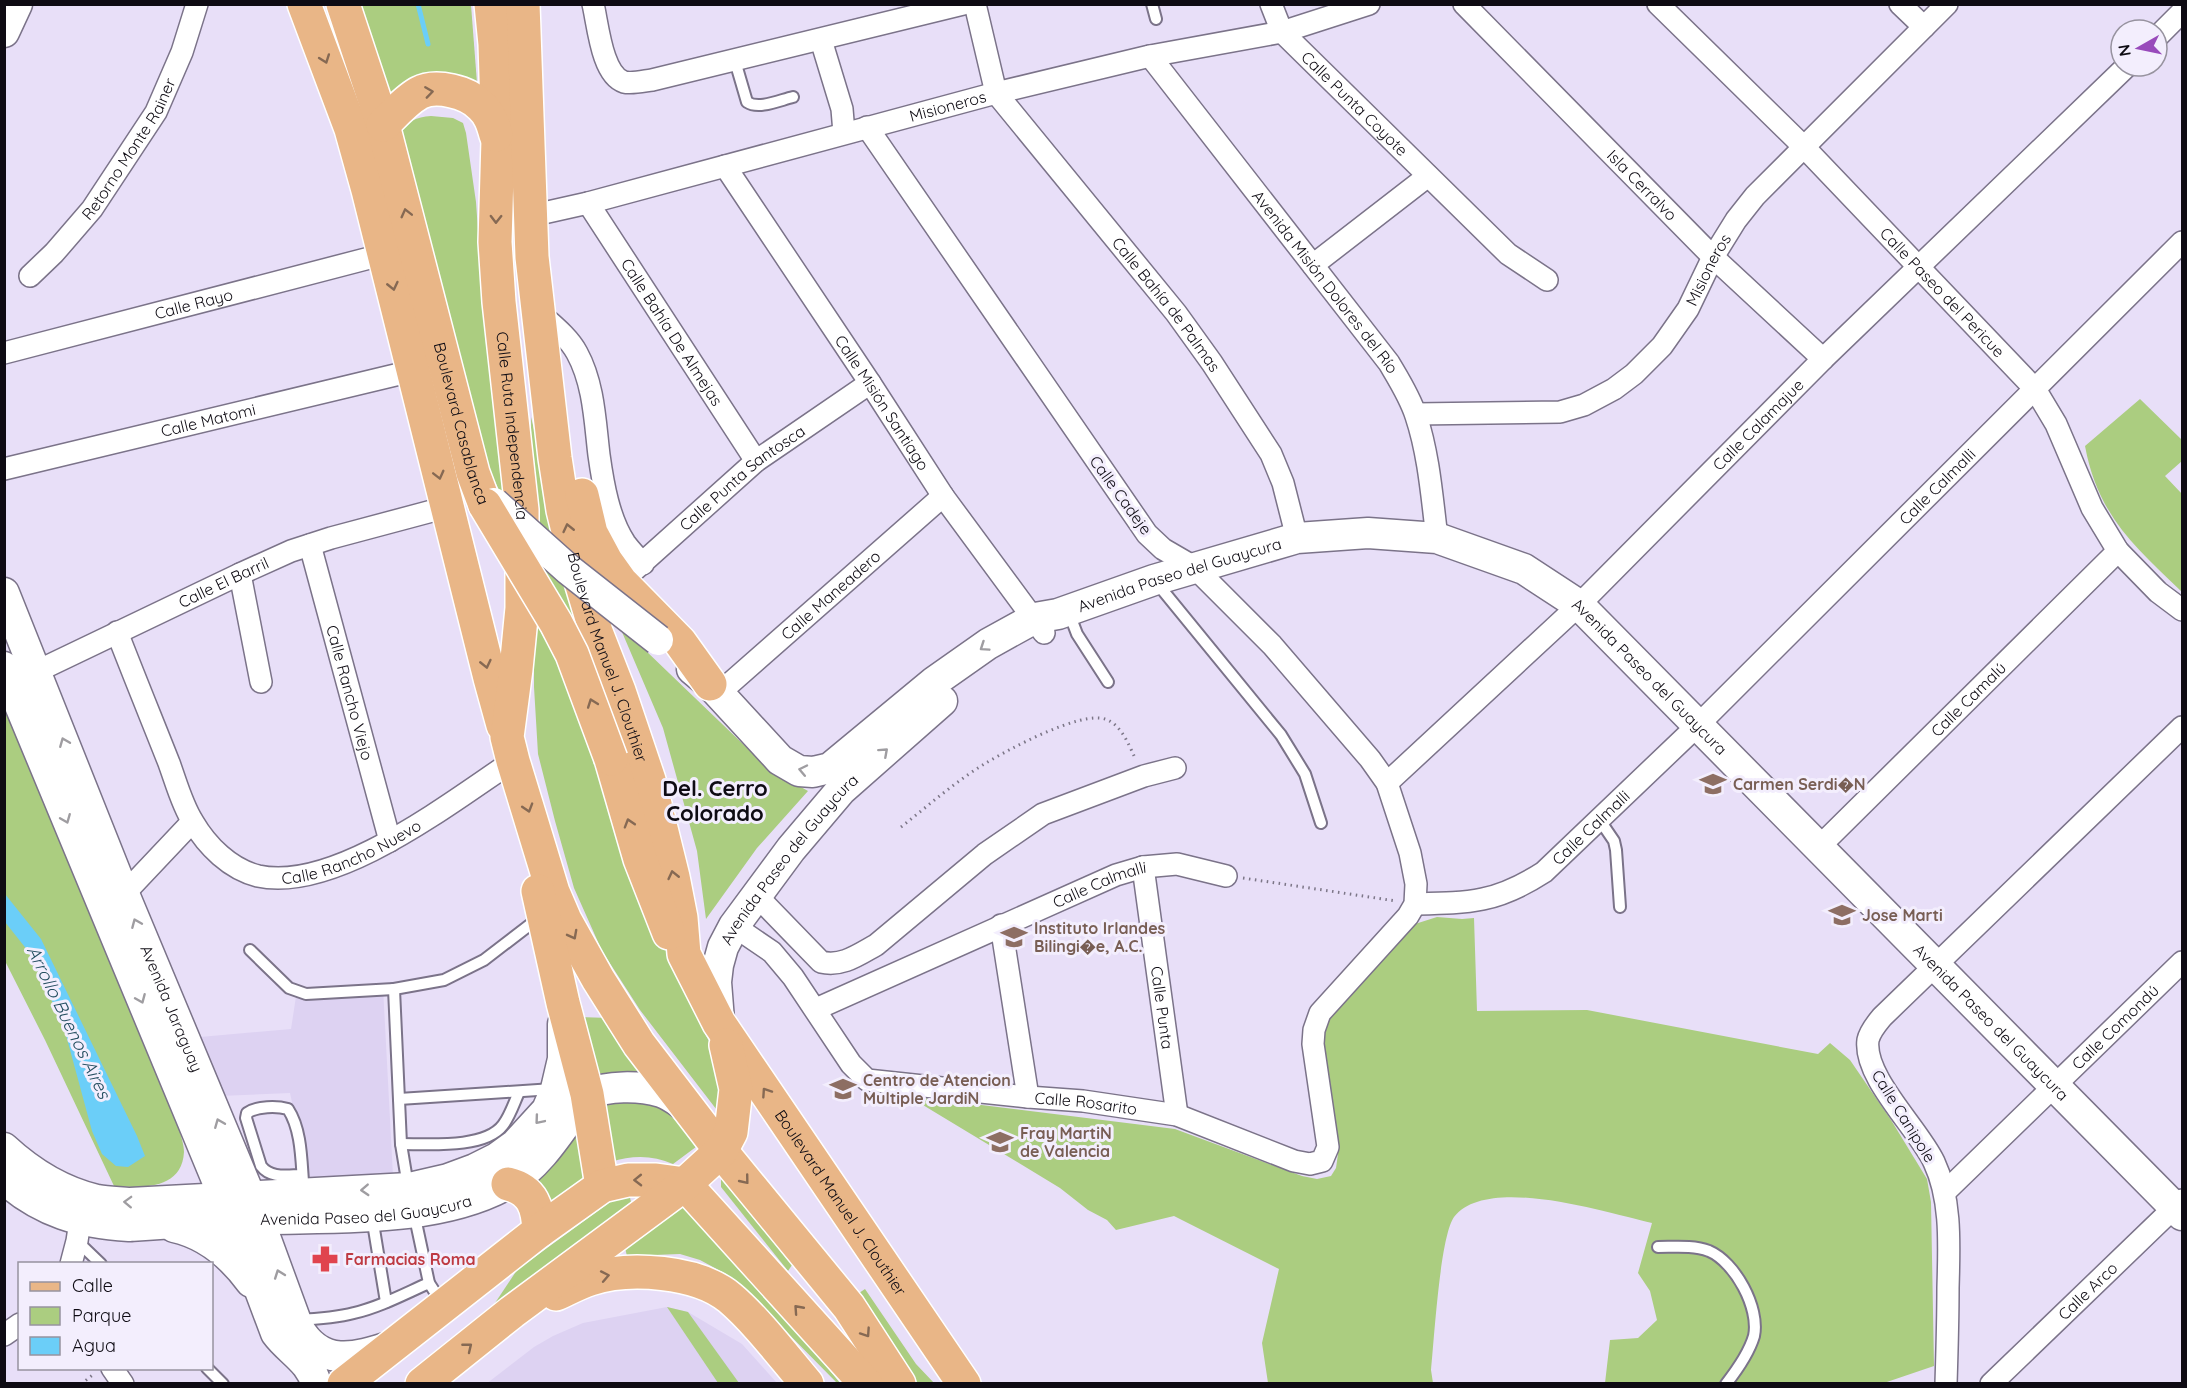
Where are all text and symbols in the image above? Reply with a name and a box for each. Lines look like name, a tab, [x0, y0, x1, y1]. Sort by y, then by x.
north arrow	[2109, 18, 2169, 78]
text: N	[2113, 43, 2135, 58]
street label: Calle Punta Coyote	[1297, 47, 1412, 160]
one-way arrow	[318, 53, 330, 64]
street label: Retorno Monte Rainer	[77, 75, 180, 224]
one-way arrow	[424, 86, 434, 98]
street label: Misioneros	[907, 86, 988, 126]
street label: Isla Cerralvo	[1603, 145, 1682, 225]
street label: Avenida Misión Dolores del Río	[1248, 186, 1403, 377]
one-way arrow	[401, 208, 413, 219]
one-way arrow	[490, 214, 502, 223]
street label: Calle Paseo del Pericue	[1876, 223, 2009, 361]
street label: Misioneros	[1681, 230, 1735, 309]
street label: Calle Bahía de Palmas	[1108, 233, 1225, 375]
street label: Calle Bahía De Almejas	[617, 255, 727, 410]
one-way arrow	[385, 281, 398, 291]
street label: Calle Rayo	[152, 284, 235, 323]
street label: Calle Ruta Independencia	[492, 331, 532, 520]
street label: Calle Misión Santiago	[831, 331, 934, 474]
street label: Boulevard Casablanca	[430, 340, 494, 507]
street label: Calle Calamajue	[1708, 374, 1808, 475]
street label: Calle Matomi	[159, 399, 258, 441]
street label: Calle Punta Santosca	[675, 421, 809, 535]
street label: Calle Calmalli	[1895, 444, 1979, 529]
street label: Calle Cadeje	[1086, 452, 1156, 538]
one-way arrow	[432, 470, 445, 480]
one-way arrow	[562, 524, 575, 534]
street label: Avenida Paseo del Guaycura	[1075, 533, 1284, 616]
street label: Calle Maneadero	[777, 546, 885, 644]
street label: Boulevard Manuel J. Clouthier	[564, 550, 652, 765]
street label: Calle El Barril	[175, 552, 272, 612]
street label: Avenida Paseo del Guaycura	[1569, 593, 1731, 759]
street label: Calle Rancho Viejo	[322, 623, 378, 762]
one-way arrow	[980, 640, 991, 651]
street label: Calle Camalú	[1926, 658, 2010, 741]
one-way arrow	[479, 659, 492, 669]
one-way arrow	[586, 699, 599, 709]
one-way arrow	[59, 738, 71, 749]
one-way arrow	[877, 748, 888, 759]
one-way arrow	[798, 764, 808, 777]
school or university icon: Carmen Serdi�N	[1698, 769, 1728, 799]
street label: Avenida Paseo del Guaycura	[716, 770, 862, 948]
district label: Del. Cerro Colorado	[662, 774, 768, 827]
place label: Carmen Serdi�N	[1733, 774, 1865, 794]
street label: Calle Calmalli	[1548, 786, 1634, 869]
one-way arrow	[521, 802, 533, 813]
one-way arrow	[59, 812, 71, 823]
street label: Calle Rancho Nuevo	[281, 815, 425, 888]
one-way arrow	[624, 818, 637, 828]
street label: Calle Calmalli	[1049, 857, 1147, 912]
one-way arrow	[667, 871, 680, 881]
school or university icon: Jose Marti	[1827, 900, 1857, 930]
place label: Jose Marti	[1862, 905, 1943, 925]
place label: Instituto Irlandes Bilingi�e, A.C.	[1034, 918, 1166, 956]
one-way arrow	[131, 919, 143, 930]
school or university icon: Instituto Irlandes Bilingi�e, A.C.	[999, 922, 1029, 952]
one-way arrow	[566, 929, 577, 939]
street label: Avenida Paseo del Guaycura	[1909, 939, 2073, 1105]
water label: Arrollo Buenos Aires	[22, 942, 117, 1104]
street label: Avenida Jaraguay	[136, 942, 207, 1075]
street label: Calle Punta	[1147, 965, 1178, 1051]
street label: Calle Comondú	[2067, 980, 2163, 1074]
one-way arrow	[134, 992, 146, 1003]
street label: Calle Canipole	[1868, 1066, 1940, 1166]
place label: Centro de Atencion Multiple JardiN	[863, 1070, 1011, 1108]
school or university icon: Centro de Atencion Multiple JardiN	[828, 1074, 858, 1104]
one-way arrow	[762, 1088, 773, 1099]
street label: Calle Rosarito	[1034, 1088, 1139, 1119]
street label: Boulevard Manuel J. Clouthier	[771, 1106, 911, 1299]
one-way arrow	[536, 1113, 547, 1124]
one-way arrow	[214, 1118, 226, 1129]
place label: Fray MartiN de Valencia	[1020, 1123, 1112, 1161]
school or university icon: Fray MartiN de Valencia	[985, 1127, 1015, 1157]
one-way arrow	[738, 1173, 749, 1184]
one-way arrow	[634, 1174, 643, 1186]
one-way arrow	[361, 1184, 370, 1197]
street label: Avenida Paseo del Guaycura	[260, 1190, 474, 1229]
one-way arrow	[124, 1196, 133, 1209]
pharmacy icon: Farmacias Roma	[310, 1244, 340, 1274]
place label: Farmacias Roma	[345, 1249, 476, 1269]
street label: Calle Arco	[2054, 1258, 2121, 1324]
legend	[18, 1262, 213, 1370]
one-way arrow	[273, 1269, 286, 1280]
one-way arrow	[600, 1270, 610, 1283]
text: Calle	[72, 1274, 113, 1297]
text: Parque	[72, 1304, 131, 1327]
one-way arrow	[794, 1305, 805, 1316]
one-way arrow	[859, 1326, 870, 1337]
text: Agua	[72, 1334, 116, 1357]
one-way arrow	[461, 1343, 472, 1354]

